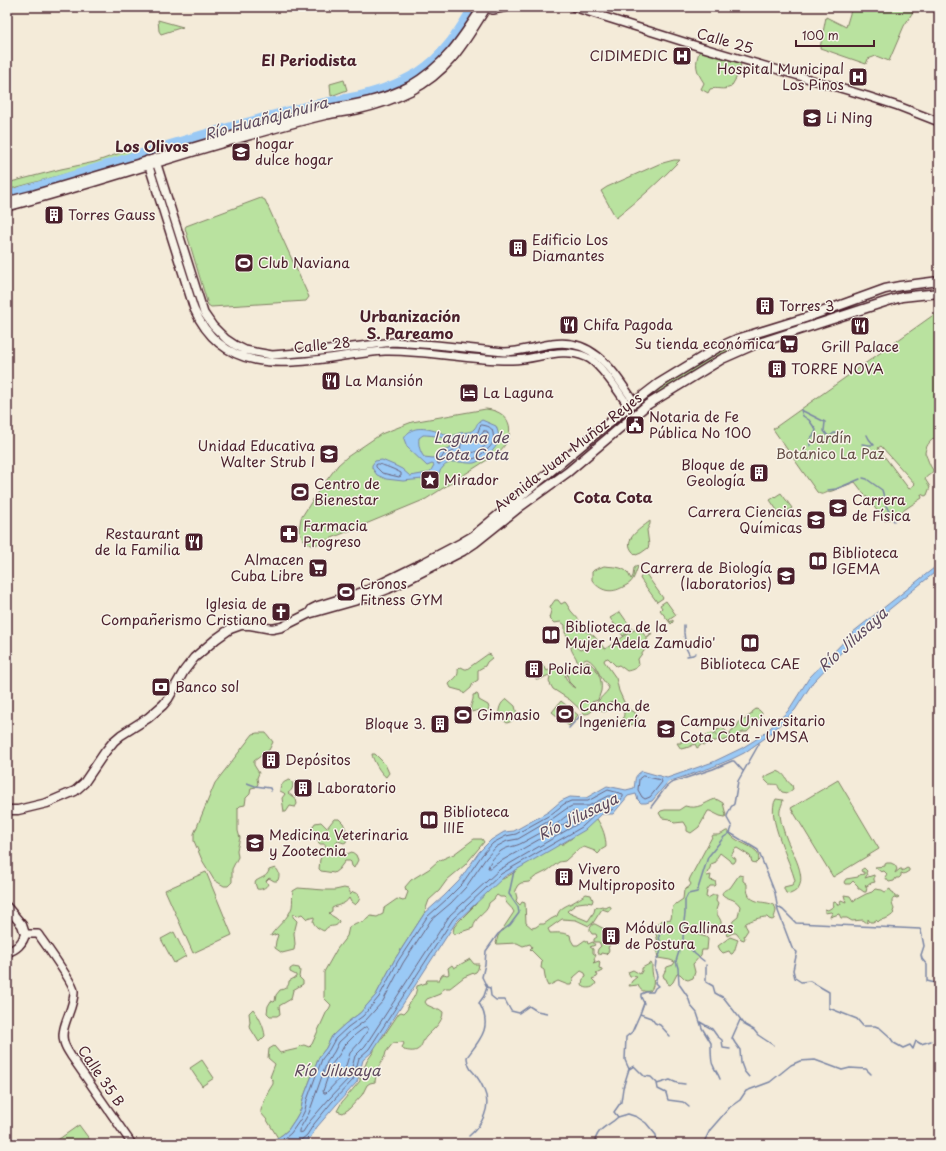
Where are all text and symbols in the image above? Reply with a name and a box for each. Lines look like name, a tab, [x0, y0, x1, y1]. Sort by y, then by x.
street label: Calle 25	[694, 22, 756, 59]
scale bar	[796, 22, 874, 48]
text: 100 m	[802, 26, 839, 44]
place label: CIDIMEDIC	[589, 45, 668, 66]
hospital icon: CIDIMEDIC	[671, 45, 693, 67]
district label: El Periodista	[261, 48, 357, 71]
place label: Hospital Municipal Los Pinos	[717, 58, 844, 95]
hospital icon: Hospital Municipal Los Pinos	[847, 66, 869, 88]
water label: Río Huañajahuira	[201, 90, 330, 145]
school or university icon: Li Ning	[801, 107, 823, 129]
place label: Li Ning	[826, 107, 873, 128]
place label: hogar dulce hogar	[255, 133, 334, 170]
district label: Los Olivos	[115, 134, 189, 157]
school or university icon: hogar dulce hogar	[230, 141, 252, 163]
building icon: Torres Gauss	[43, 204, 65, 226]
place label: Torres Gauss	[68, 204, 156, 225]
place label: Edificio Los Diamantes	[532, 229, 608, 266]
building icon: Edificio Los Diamantes	[507, 237, 529, 259]
sports icon: Club Naviana	[233, 252, 255, 274]
place label: Club Naviana	[258, 252, 350, 273]
building icon: Torres 3	[754, 295, 776, 317]
place label: Torres 3	[779, 295, 834, 316]
district label: Urbanización S. Pareamo	[360, 304, 460, 344]
restaurant icon: Chifa Pagoda	[558, 314, 580, 336]
place label: Chifa Pagoda	[583, 314, 673, 335]
restaurant icon: Grill Palace	[849, 315, 871, 337]
street label: Calle 28	[292, 331, 351, 358]
place label: Su tienda económica	[635, 333, 775, 354]
supermarket icon: Su tienda económica	[778, 333, 800, 355]
place label: Grill Palace	[821, 336, 899, 357]
building icon: TORRE NOVA	[766, 358, 788, 380]
place label: TORRE NOVA	[791, 358, 884, 379]
restaurant icon: La Mansión	[320, 370, 342, 392]
place label: La Mansión	[345, 370, 423, 391]
hotel icon: La Laguna	[458, 382, 480, 404]
place label: La Laguna	[483, 382, 554, 403]
street label: Avenida Juan Muñoz Reyes	[489, 387, 646, 516]
place label: Notaria de Fe Pública No 100	[649, 406, 751, 443]
public building icon: Notaria de Fe Pública No 100	[624, 414, 646, 436]
water label: Laguna de Cota Cota	[433, 425, 509, 465]
park label: Jardín Botánico La Paz	[776, 427, 885, 464]
place label: Unidad Educativa Walter Strub I	[197, 435, 315, 472]
school or university icon: Unidad Educativa Walter Strub I	[318, 443, 340, 465]
place label: Bloque de Geología	[681, 454, 745, 491]
building icon: Bloque de Geología	[748, 462, 770, 484]
place icon: Mirador	[419, 469, 441, 491]
place label: Mirador	[444, 469, 499, 490]
place label: Centro de Bienestar	[314, 473, 380, 510]
sports icon: Centro de Bienestar	[289, 481, 311, 503]
district label: Cota Cota	[573, 485, 653, 508]
place label: Carrera de Física	[852, 489, 911, 526]
school or university icon: Carrera de Física	[827, 497, 849, 519]
place label: Carrera Ciencias Químicas	[687, 501, 802, 538]
school or university icon: Carrera Ciencias Químicas	[805, 509, 827, 531]
place label: Farmacia Progreso	[303, 515, 368, 552]
place label: Restaurant de la Familia	[95, 523, 180, 560]
pharmacy icon: Farmacia Progreso	[278, 523, 300, 545]
restaurant icon: Restaurant de la Familia	[183, 531, 205, 553]
place label: Biblioteca IGEMA	[832, 542, 898, 579]
place label: Almacen Cuba Libre	[231, 549, 304, 586]
library icon: Biblioteca IGEMA	[807, 550, 829, 572]
supermarket icon: Almacen Cuba Libre	[307, 557, 329, 579]
place label: Carrera de Biología (laboratorios)	[640, 557, 772, 594]
school or university icon: Carrera de Biología (laboratorios)	[775, 565, 797, 587]
place label: Cronos Fitness GYM	[360, 573, 443, 610]
sports icon: Cronos Fitness GYM	[335, 581, 357, 603]
place label: Iglesia de Compañerismo Cristiano	[101, 593, 267, 630]
church icon: Iglesia de Compañerismo Cristiano	[270, 601, 292, 623]
water label: Río Jilusaya	[812, 601, 892, 676]
place label: Biblioteca de la Mujer 'Adela Zamudio'	[565, 616, 715, 653]
library icon: Biblioteca de la Mujer 'Adela Zamudio'	[540, 624, 562, 646]
library icon: Biblioteca CAE	[739, 632, 761, 654]
place label: Biblioteca CAE	[700, 653, 800, 674]
building icon: Policia	[523, 658, 545, 680]
place label: Policia	[548, 658, 592, 679]
bank icon: Banco sol	[150, 676, 172, 698]
place label: Banco sol	[175, 676, 239, 697]
place label: Cancha de Ingeniería	[579, 695, 651, 732]
sports icon: Cancha de Ingeniería	[554, 703, 576, 725]
sports icon: Gimnasio	[452, 704, 474, 726]
place label: Gimnasio	[477, 704, 540, 725]
place label: Campus Universitario Cota Cota - UMSA	[680, 710, 826, 747]
place label: Bloque 3.	[365, 713, 426, 734]
building icon: Bloque 3.	[429, 713, 451, 735]
school or university icon: Campus Universitario Cota Cota - UMSA	[655, 718, 677, 740]
building icon: Depósitos	[260, 749, 282, 771]
place label: Depósitos	[285, 749, 350, 770]
building icon: Laboratorio	[292, 777, 314, 799]
place label: Laboratorio	[317, 777, 396, 798]
water label: Río Jilusaya	[533, 786, 622, 845]
place label: Biblioteca IIIE	[443, 801, 509, 838]
library icon: Biblioteca IIIE	[418, 809, 440, 831]
place label: Medicina Veterinaria y Zootecnia	[269, 824, 408, 861]
school or university icon: Medicina Veterinaria y Zootecnia	[244, 832, 266, 854]
place label: Vivero Multiproposito	[578, 858, 675, 895]
building icon: Vivero Multiproposito	[553, 866, 575, 888]
place label: Módulo Gallinas de Postura	[625, 917, 733, 954]
building icon: Módulo Gallinas de Postura	[600, 925, 622, 947]
street label: Calle 35 B	[73, 1041, 130, 1111]
water label: Río Jilusaya	[294, 1058, 381, 1081]

